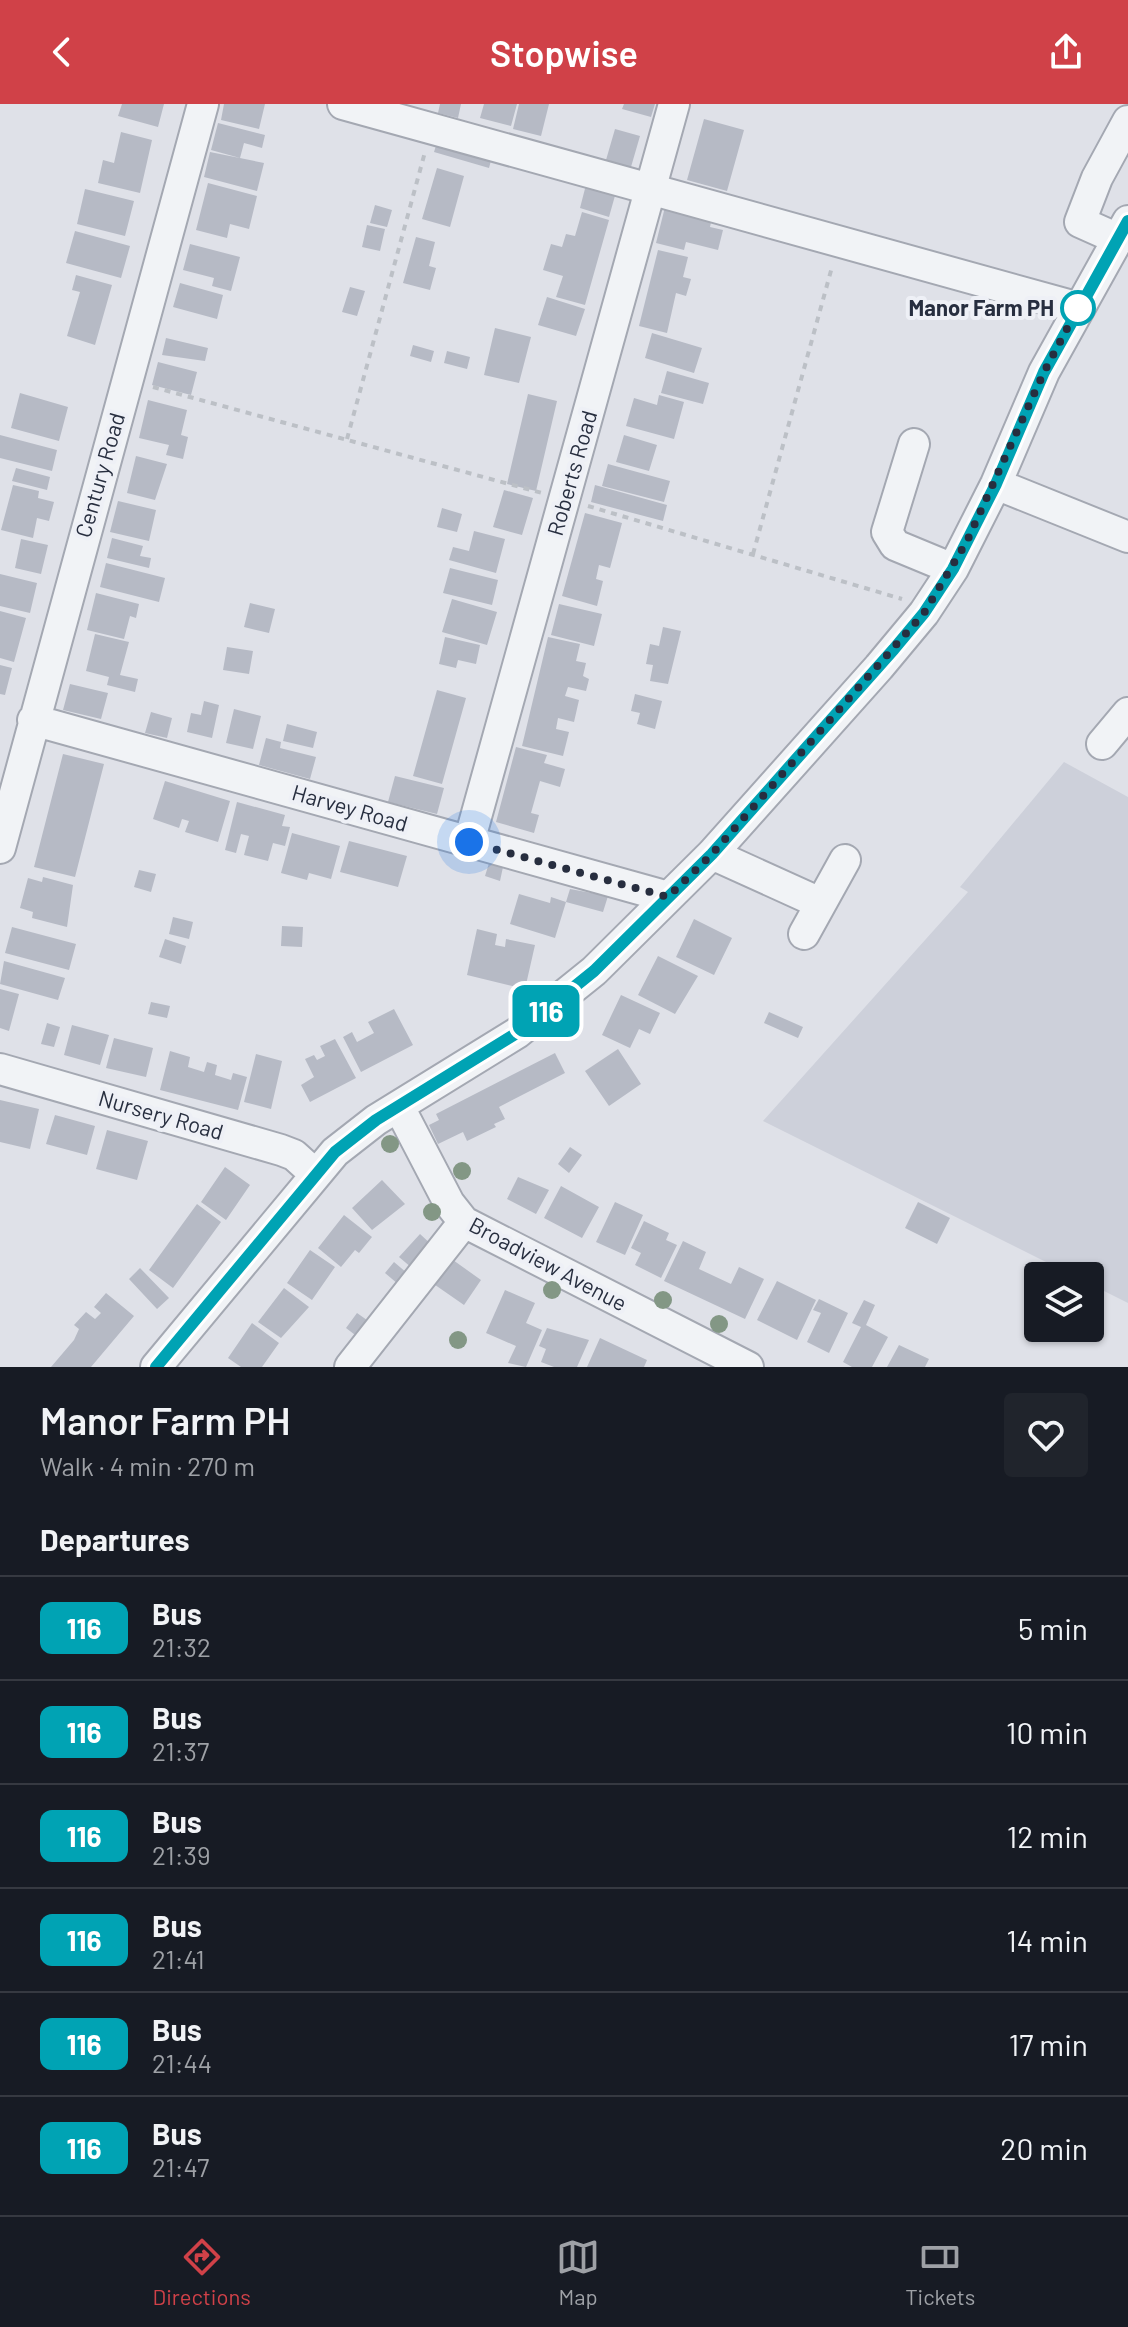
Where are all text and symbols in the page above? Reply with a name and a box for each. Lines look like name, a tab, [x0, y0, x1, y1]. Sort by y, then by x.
icon: back	[40, 30, 84, 74]
icon: share	[1044, 30, 1088, 74]
text: Stopwise	[490, 31, 638, 74]
marker: Manor Farm PH	[1061, 291, 1095, 325]
place label: Manor Farm PH	[909, 294, 1054, 320]
street label: Roberts Road	[541, 407, 601, 538]
street label: Century Road	[69, 409, 129, 540]
street label: Harvey Road	[290, 778, 411, 836]
your location	[449, 822, 489, 862]
line badge: 116	[500, 985, 592, 1037]
text: 116	[528, 994, 564, 1028]
street label: Nursery Road	[96, 1084, 227, 1144]
street label: Broadview Avenue	[465, 1211, 632, 1316]
map controls	[1024, 1262, 1104, 1342]
button: layers	[1024, 1262, 1104, 1342]
button: heart	[1004, 1393, 1088, 1477]
text: Manor Farm PH	[40, 1397, 290, 1443]
text: Walk · 4 min · 270 m	[40, 1450, 255, 1481]
text: Departures	[40, 1521, 190, 1557]
text: Bus	[152, 1595, 202, 1631]
text: 5 min	[1018, 1610, 1088, 1646]
text: 116	[66, 1611, 102, 1645]
text: 21:32	[152, 1631, 211, 1662]
text: Bus	[152, 1699, 202, 1735]
text: 10 min	[1006, 1714, 1088, 1750]
text: 116	[66, 1715, 102, 1749]
text: 21:37	[152, 1735, 209, 1766]
text: Bus	[152, 1803, 202, 1839]
text: 12 min	[1007, 1818, 1088, 1854]
text: 116	[66, 1819, 102, 1853]
text: 21:39	[152, 1839, 210, 1870]
text: Bus	[152, 1907, 202, 1943]
text: 14 min	[1006, 1922, 1088, 1958]
text: 116	[66, 1923, 102, 1957]
text: 21:41	[152, 1943, 205, 1974]
text: Bus	[152, 2011, 202, 2047]
text: 17 min	[1009, 2026, 1088, 2062]
text: 116	[66, 2027, 102, 2061]
text: 21:44	[152, 2047, 212, 2078]
text: Bus	[152, 2115, 202, 2151]
text: 20 min	[1000, 2130, 1088, 2166]
text: 116	[66, 2131, 102, 2165]
text: 21:47	[152, 2151, 209, 2182]
tab: Directions	[153, 2235, 251, 2309]
tab: Map	[556, 2235, 600, 2309]
tab: Tickets	[905, 2235, 975, 2309]

